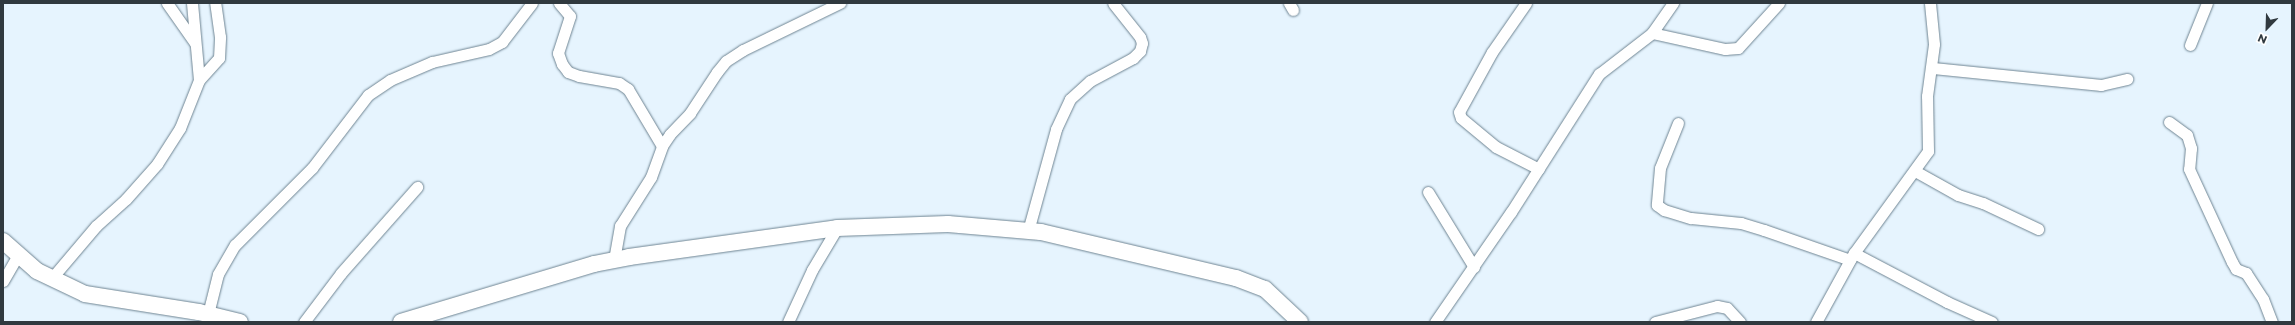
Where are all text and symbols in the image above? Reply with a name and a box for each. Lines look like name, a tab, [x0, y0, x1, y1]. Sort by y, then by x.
north arrow	[2247, 8, 2287, 48]
text: N	[2255, 31, 2269, 47]

